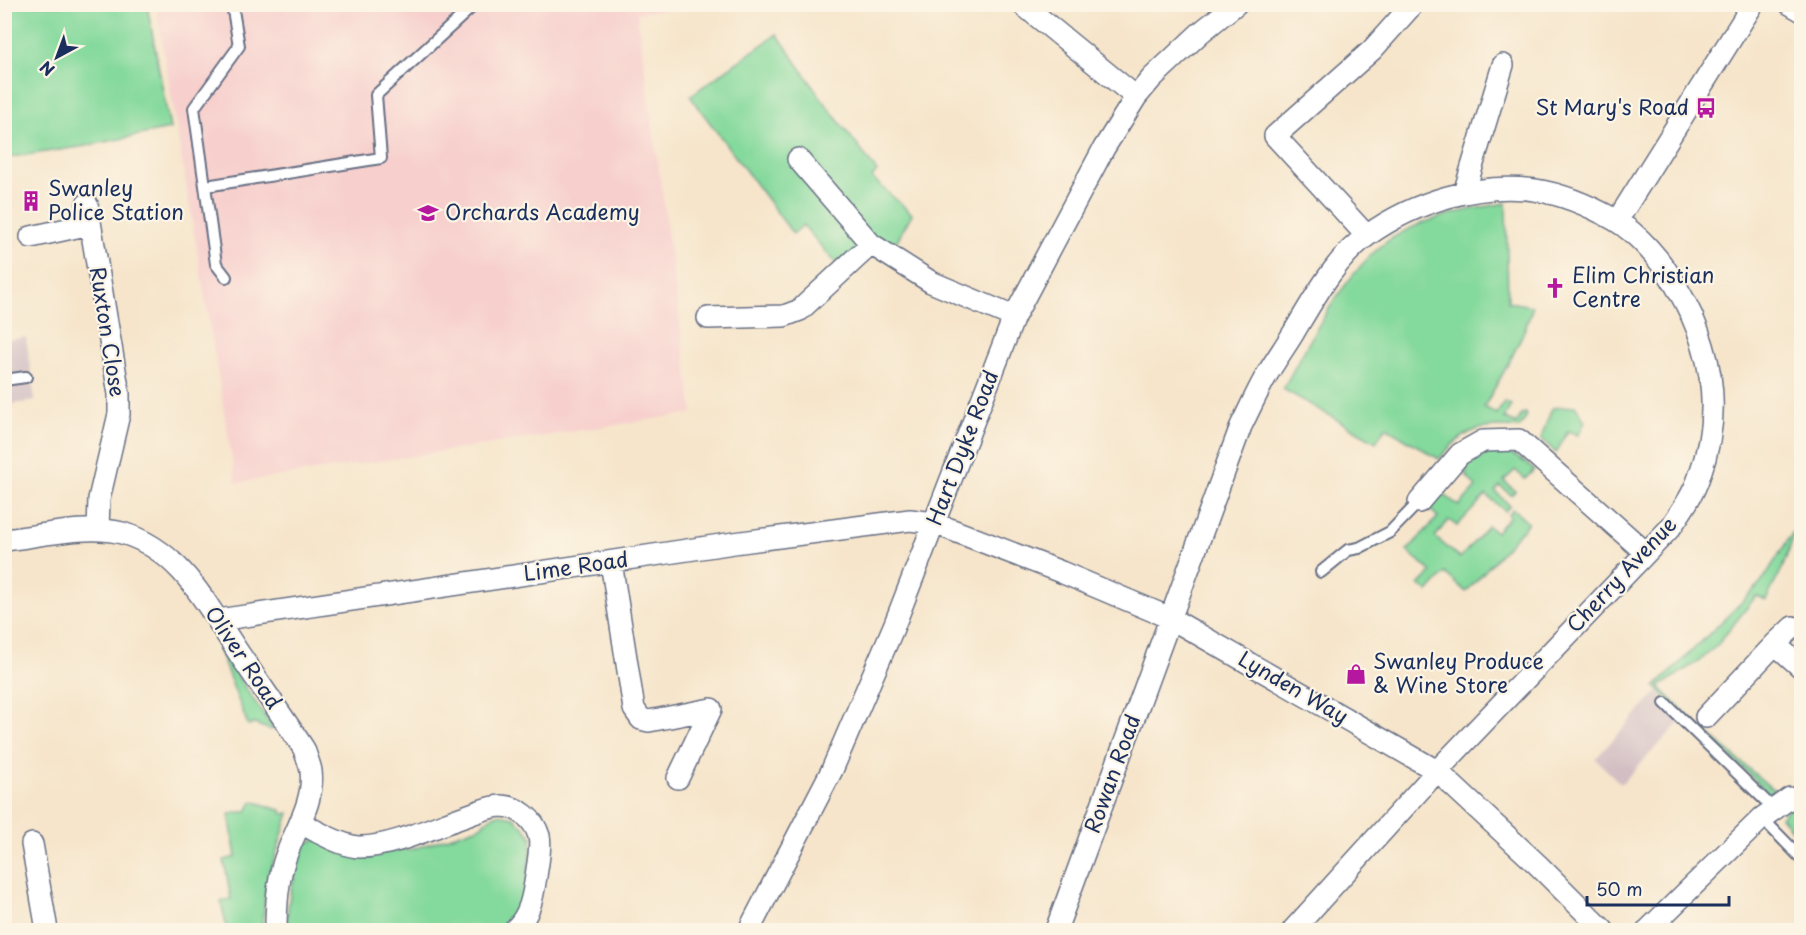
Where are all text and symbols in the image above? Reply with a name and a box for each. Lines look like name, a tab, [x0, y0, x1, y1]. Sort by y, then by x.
north arrow	[27, 27, 87, 87]
text: N	[34, 56, 59, 82]
place label: St Mary's Road	[1536, 90, 1689, 122]
bus stop icon: St Mary's Road	[1694, 96, 1718, 120]
place label: Swanley Police Station	[48, 171, 184, 227]
building icon: Swanley Police Station	[19, 189, 43, 213]
place label: Orchards Academy	[445, 195, 640, 227]
school or university icon: Orchards Academy	[416, 201, 440, 225]
place label: Elim Christian Centre	[1572, 258, 1714, 314]
street label: Ruxton Close	[83, 264, 135, 399]
church icon: Elim Christian Centre	[1543, 276, 1567, 300]
street label: Hart Dyke Road	[917, 365, 1005, 529]
street label: Cherry Avenue	[1558, 508, 1683, 639]
street label: Lime Road	[521, 542, 630, 588]
street label: Oliver Road	[198, 599, 291, 715]
street label: Lynden Way	[1233, 642, 1355, 731]
place label: Swanley Produce & Wine Store	[1373, 644, 1544, 700]
shop icon: Swanley Produce & Wine Store	[1344, 662, 1368, 686]
street label: Rowan Road	[1075, 709, 1147, 837]
scale bar	[1587, 869, 1730, 907]
text: 50 m	[1596, 875, 1643, 902]

